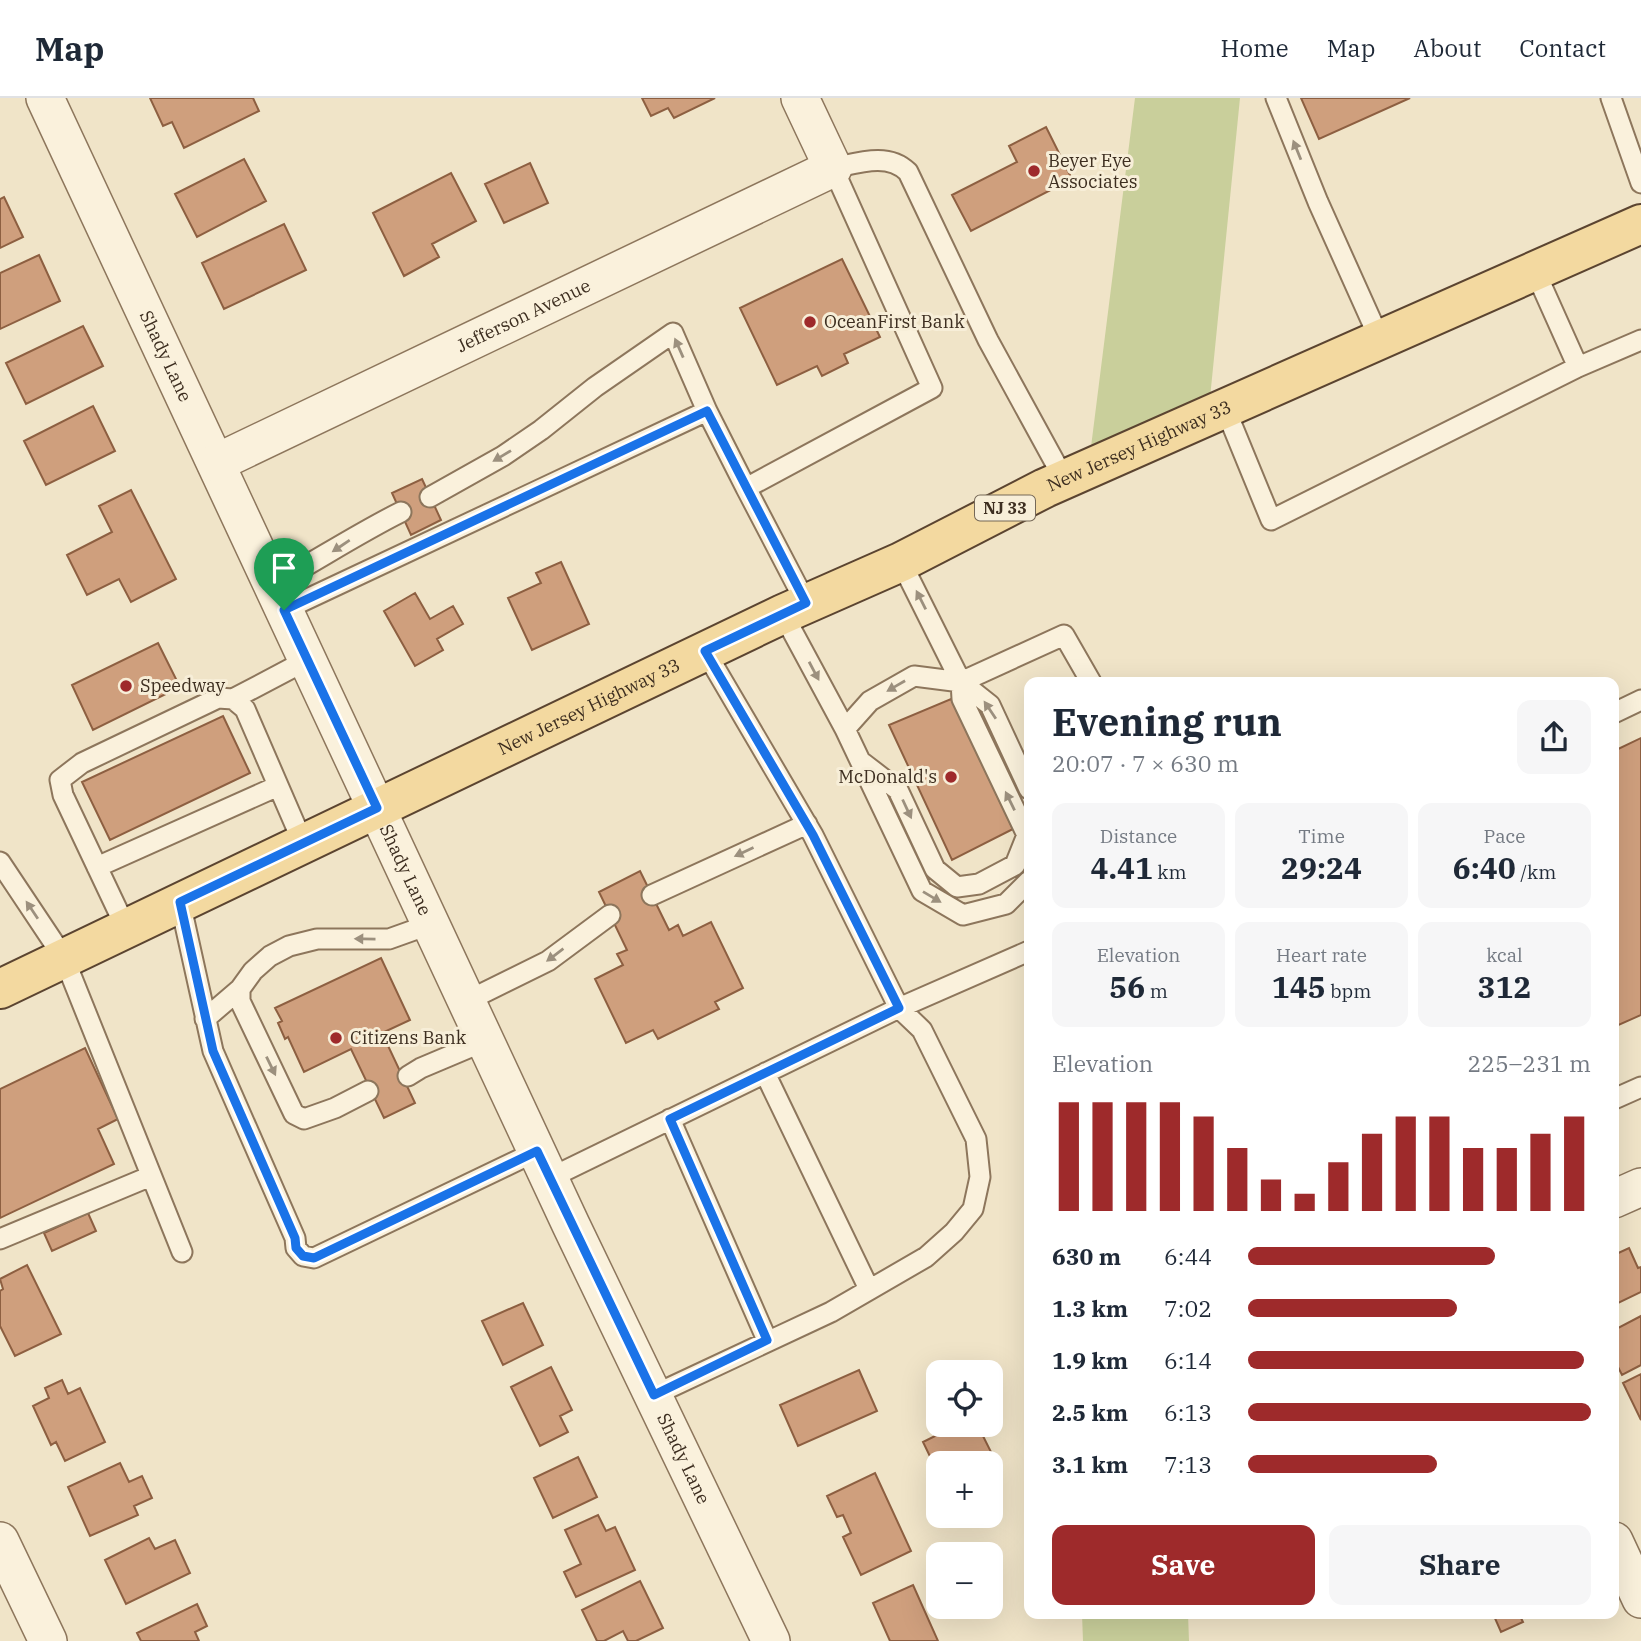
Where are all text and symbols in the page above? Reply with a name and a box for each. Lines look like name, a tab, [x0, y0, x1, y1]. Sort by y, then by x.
text: Map	[35, 27, 104, 70]
text: Home	[1221, 32, 1289, 64]
text: Map	[1327, 32, 1375, 64]
text: About	[1413, 32, 1481, 64]
text: Contact	[1519, 32, 1606, 64]
one-way arrow	[1291, 139, 1302, 160]
place label: Beyer Eye Associates	[1048, 149, 1138, 193]
marker: Beyer Eye Associates	[1026, 163, 1042, 179]
street label: Jefferson Avenue	[453, 274, 594, 357]
street label: Shady Lane	[135, 307, 197, 405]
place label: OceanFirst Bank	[824, 310, 965, 333]
marker: OceanFirst Bank	[802, 314, 818, 330]
one-way arrow	[674, 337, 685, 358]
street label: New Jersey Highway 33	[1043, 395, 1235, 497]
one-way arrow	[492, 449, 511, 462]
road number: NJ 33	[975, 496, 1035, 520]
pin	[254, 538, 314, 610]
one-way arrow	[332, 539, 351, 552]
icon: arrive	[265, 549, 303, 587]
one-way arrow	[915, 590, 926, 610]
street label: New Jersey Highway 33	[494, 653, 684, 760]
one-way arrow	[808, 662, 820, 681]
place label: Speedway	[140, 674, 226, 697]
marker: Speedway	[118, 678, 134, 694]
one-way arrow	[887, 680, 906, 692]
text: Evening run	[1052, 697, 1282, 746]
one-way arrow	[983, 700, 997, 719]
button: share	[1517, 700, 1591, 774]
text: 20:07 · 7 × 630 m	[1052, 748, 1239, 778]
place label: McDonald's	[838, 765, 937, 788]
marker: McDonald's	[943, 769, 959, 785]
one-way arrow	[1005, 791, 1016, 811]
one-way arrow	[901, 799, 912, 820]
street label: Shady Lane	[375, 821, 437, 919]
text: Distance	[1100, 824, 1177, 848]
text: Time	[1298, 824, 1345, 848]
text: Pace	[1484, 824, 1525, 848]
one-way arrow	[734, 847, 755, 858]
text: 4.41	[1090, 848, 1153, 887]
text: 29:24	[1281, 848, 1362, 887]
text: 6:40	[1453, 848, 1516, 887]
text: km	[1153, 860, 1187, 884]
text: /km	[1516, 860, 1556, 884]
one-way arrow	[923, 891, 942, 903]
one-way arrow	[26, 901, 39, 920]
one-way arrow	[354, 934, 376, 945]
text: Elevation	[1097, 943, 1180, 967]
text: Heart rate	[1276, 943, 1367, 967]
text: kcal	[1486, 943, 1523, 967]
one-way arrow	[546, 948, 564, 962]
text: 56	[1109, 967, 1145, 1006]
text: 145	[1272, 967, 1326, 1006]
text: 312	[1478, 967, 1532, 1006]
text: m	[1145, 979, 1168, 1003]
text: bpm	[1326, 979, 1371, 1003]
place label: Citizens Bank	[350, 1026, 467, 1049]
marker: Citizens Bank	[328, 1030, 344, 1046]
text: Elevation	[1052, 1048, 1153, 1078]
text: 225–231 m	[1467, 1048, 1591, 1078]
one-way arrow	[265, 1056, 277, 1076]
text: 630 m	[1052, 1241, 1121, 1271]
text: 6:44	[1164, 1241, 1212, 1271]
text: 1.3 km	[1052, 1293, 1128, 1323]
text: 7:02	[1164, 1293, 1212, 1323]
text: 1.9 km	[1052, 1345, 1128, 1375]
text: 6:14	[1164, 1345, 1212, 1375]
map controls	[926, 1360, 1003, 1619]
button: locate	[926, 1360, 1003, 1437]
text: 2.5 km	[1052, 1397, 1128, 1427]
text: 6:13	[1164, 1397, 1212, 1427]
street label: Shady Lane	[652, 1409, 715, 1508]
text: 3.1 km	[1052, 1449, 1128, 1479]
text: 7:13	[1164, 1449, 1212, 1479]
button: +	[926, 1451, 1003, 1528]
button: Save	[1052, 1525, 1315, 1605]
button: Share	[1329, 1525, 1591, 1605]
button: −	[926, 1542, 1003, 1619]

